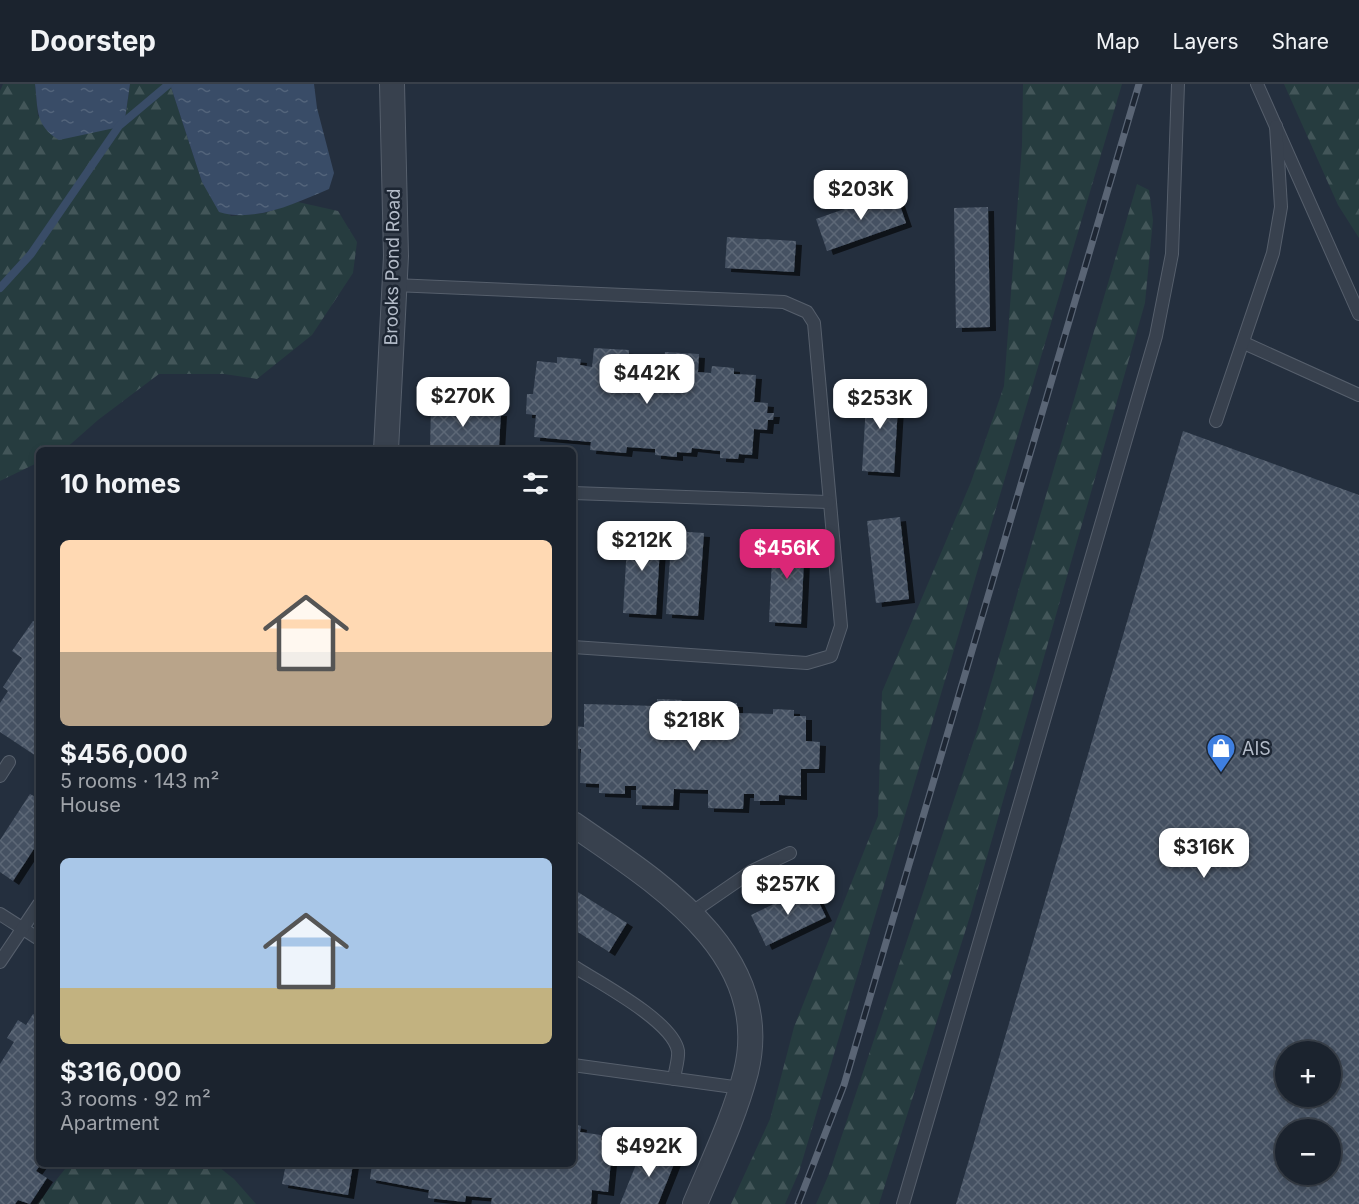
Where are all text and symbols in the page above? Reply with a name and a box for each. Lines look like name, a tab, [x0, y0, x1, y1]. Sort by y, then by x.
text: Doorstep	[30, 24, 156, 58]
text: Map	[1096, 29, 1140, 54]
text: Layers	[1173, 29, 1239, 54]
text: Share	[1272, 29, 1329, 54]
pin: $203K	[819, 170, 903, 221]
text: $203K	[828, 177, 894, 201]
street label: Brooks Pond Road	[380, 189, 404, 345]
pin: $442K	[605, 354, 689, 405]
text: $442K	[613, 361, 681, 385]
pin: $270K	[421, 377, 505, 428]
pin: $253K	[838, 379, 922, 430]
text: $270K	[431, 384, 495, 408]
text: $253K	[847, 386, 913, 410]
icon: filters	[519, 467, 552, 500]
text: 10 homes	[60, 468, 181, 499]
pin: $212K	[600, 521, 684, 572]
text: $212K	[611, 528, 673, 552]
pin: $456K	[745, 529, 829, 580]
text: $456K	[754, 536, 820, 560]
icon: home	[252, 579, 360, 687]
pin: $218K	[652, 701, 736, 752]
text: $218K	[663, 708, 725, 732]
shop icon: AIS	[1205, 732, 1237, 774]
text: $456,000	[60, 738, 188, 769]
place label: AIS	[1242, 738, 1271, 759]
text: 5 rooms · 143 m²	[60, 769, 219, 793]
text: House	[60, 793, 121, 817]
pin: $316K	[1162, 828, 1246, 879]
text: $316K	[1173, 835, 1235, 859]
pin: $257K	[746, 865, 830, 916]
text: $257K	[756, 872, 820, 896]
icon: home	[252, 897, 360, 1005]
map controls	[1275, 1041, 1341, 1185]
button: +	[1275, 1041, 1341, 1107]
text: $316,000	[60, 1056, 182, 1087]
text: 3 rooms · 92 m²	[60, 1087, 211, 1111]
text: Apartment	[60, 1111, 159, 1135]
button: −	[1275, 1119, 1341, 1185]
pin: $492K	[607, 1127, 691, 1178]
text: $492K	[616, 1134, 682, 1158]

